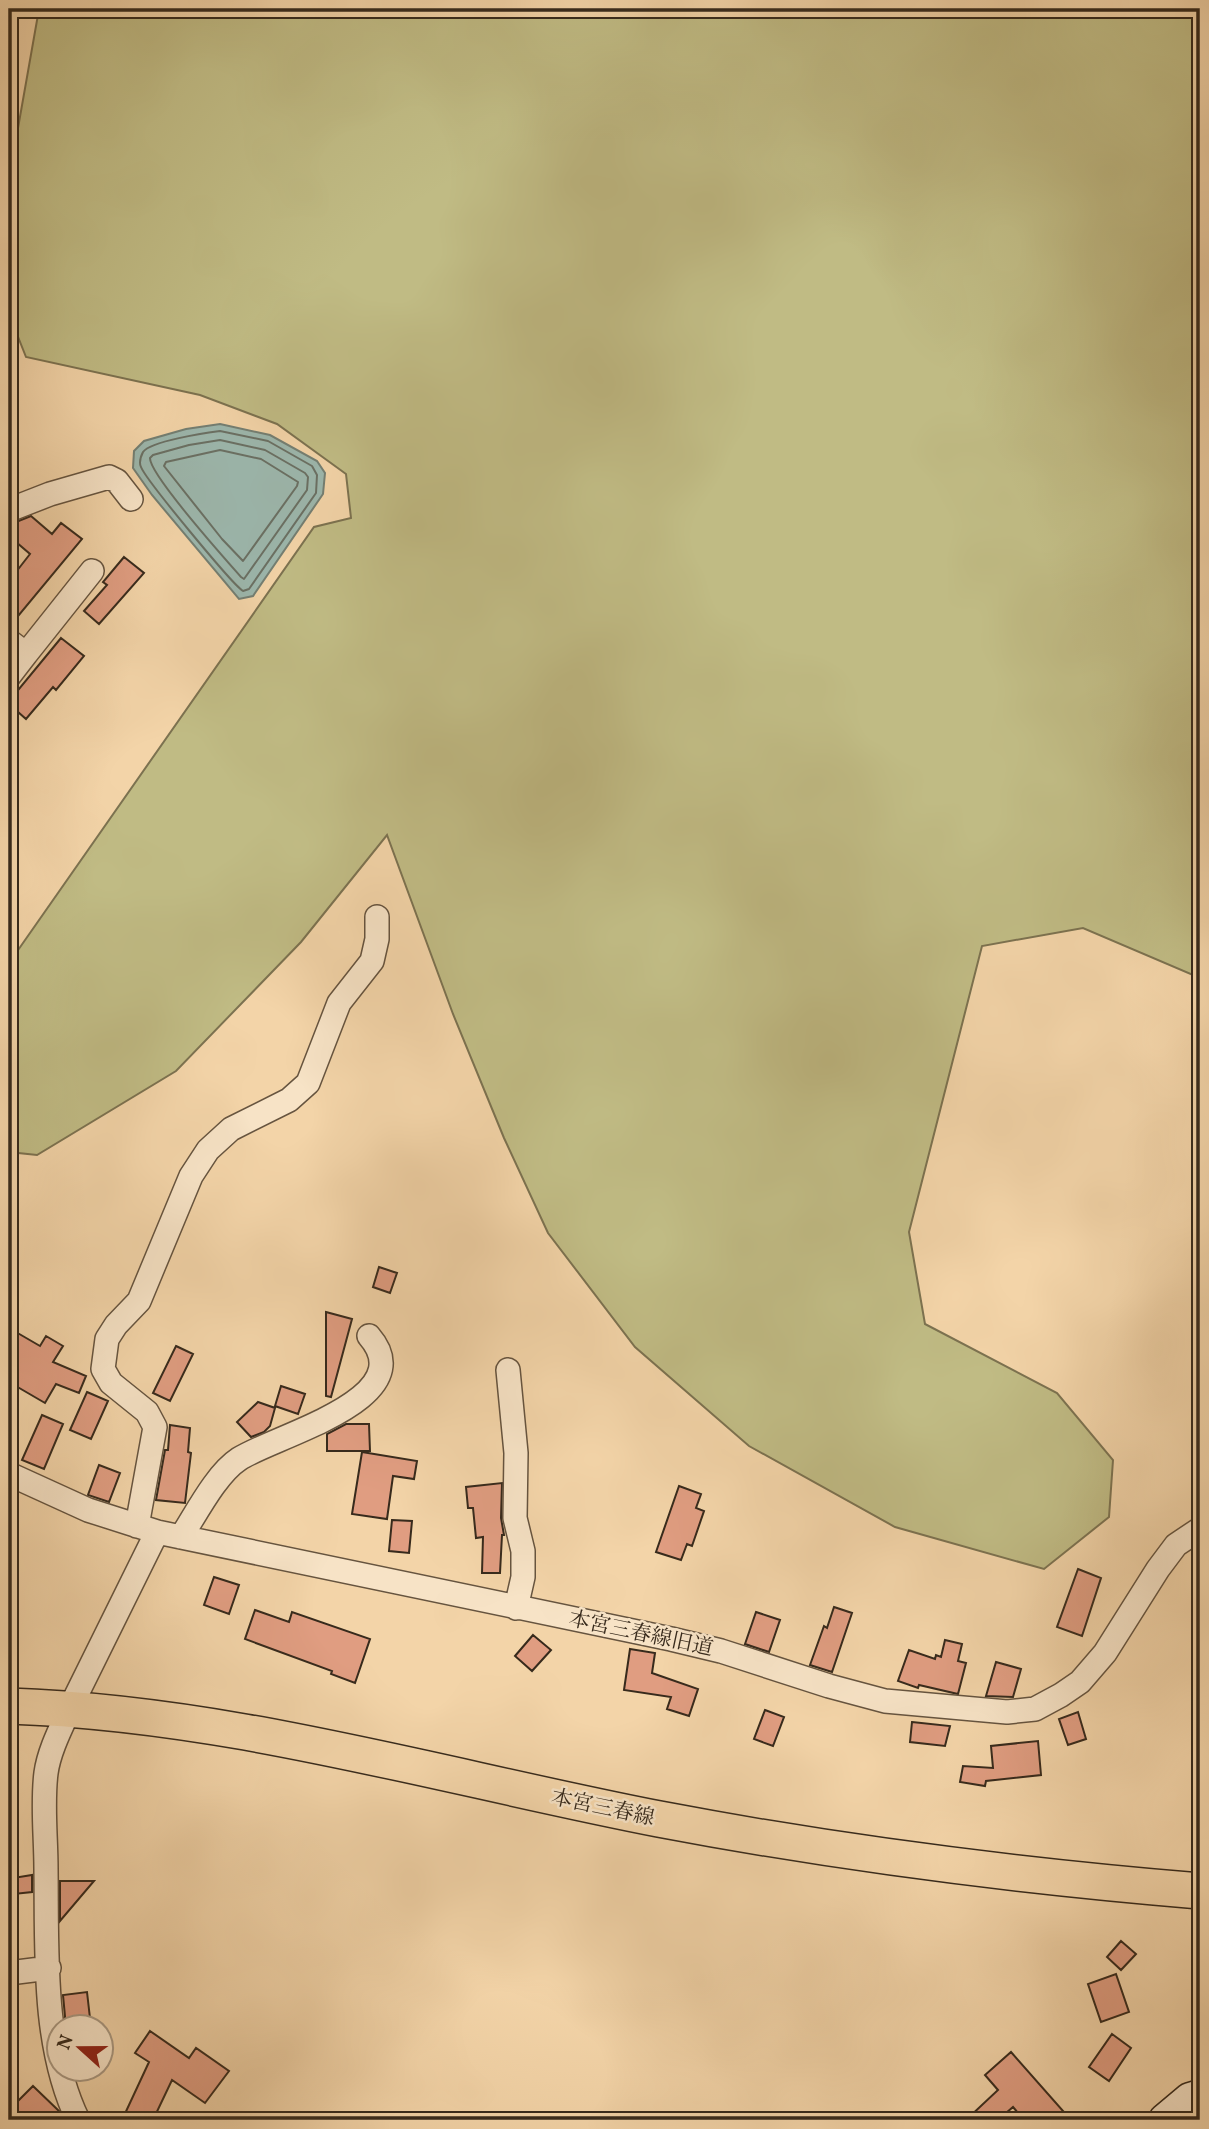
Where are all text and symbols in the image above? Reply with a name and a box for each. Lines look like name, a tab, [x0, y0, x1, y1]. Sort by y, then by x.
street label: 本宮三春線旧道	[566, 1605, 716, 1664]
street label: 本宮三春線	[548, 1783, 657, 1834]
north arrow	[46, 2014, 116, 2084]
text: N	[51, 2031, 81, 2054]

